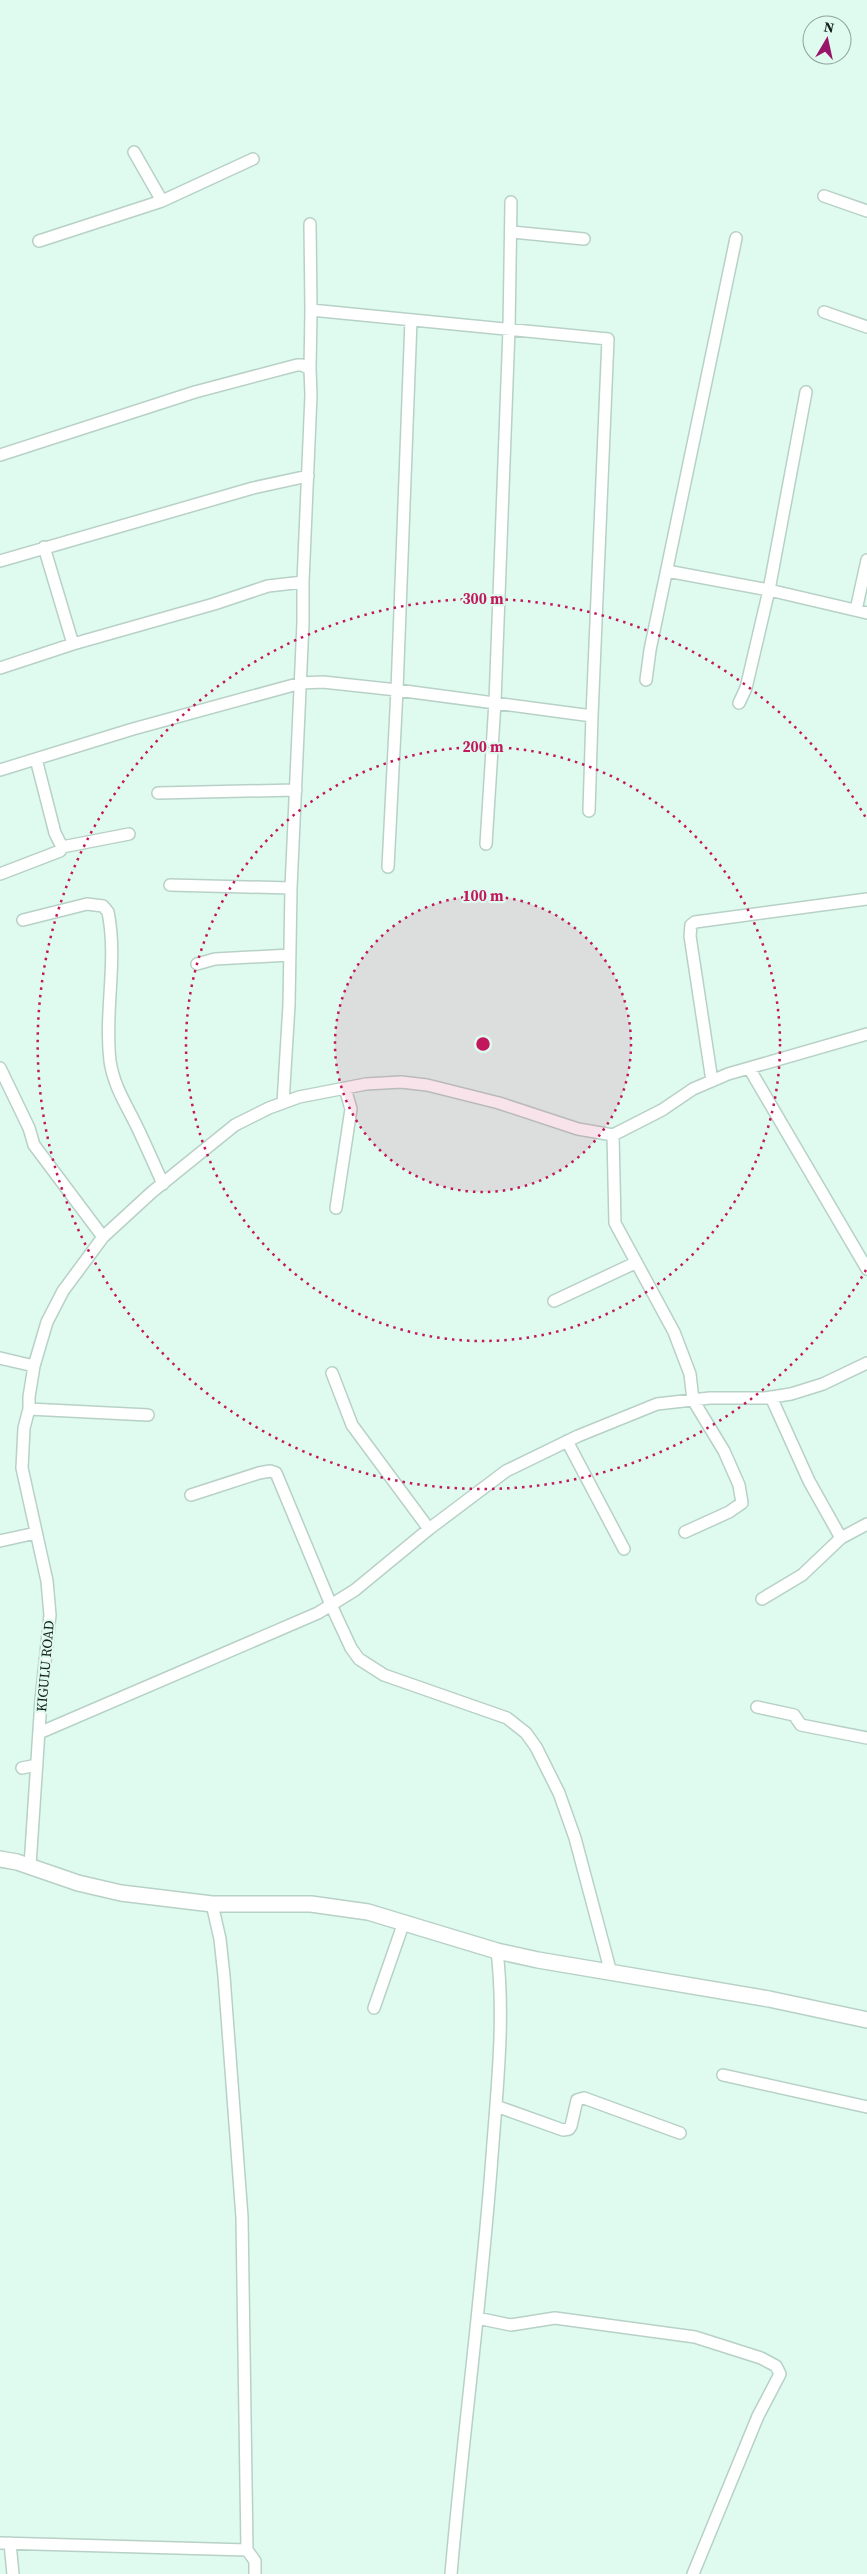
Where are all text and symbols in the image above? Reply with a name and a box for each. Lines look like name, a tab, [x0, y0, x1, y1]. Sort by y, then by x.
north arrow	[802, 15, 852, 65]
text: N	[822, 16, 836, 38]
text: 300 m	[462, 588, 504, 609]
text: 200 m	[462, 736, 504, 757]
text: 100 m	[462, 885, 504, 906]
centre of rings	[474, 1035, 492, 1053]
street label: KIGULU ROAD	[31, 1619, 59, 1713]

